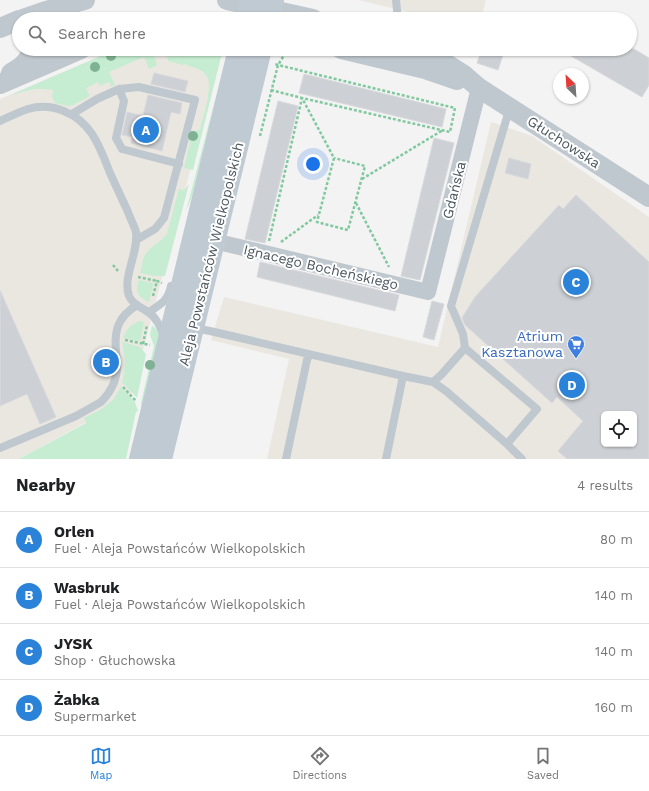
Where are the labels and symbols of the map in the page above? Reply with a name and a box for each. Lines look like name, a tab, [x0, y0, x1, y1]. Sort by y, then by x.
north arrow	[553, 68, 589, 104]
street label: Głuchowska	[525, 113, 603, 171]
pin: A	[133, 115, 159, 145]
street label: Aleja Powstańców Wielkopolskich	[175, 140, 247, 368]
your location	[303, 154, 323, 174]
street label: Gdańska	[439, 160, 469, 220]
street label: Ignacego Bocheńskiego	[242, 241, 400, 293]
pin: C	[563, 267, 589, 297]
place label: Atrium Kasztanowa	[481, 328, 563, 360]
supermarket icon: Atrium Kasztanowa	[566, 334, 586, 359]
pin: B	[93, 347, 119, 377]
pin: D	[559, 370, 585, 400]

